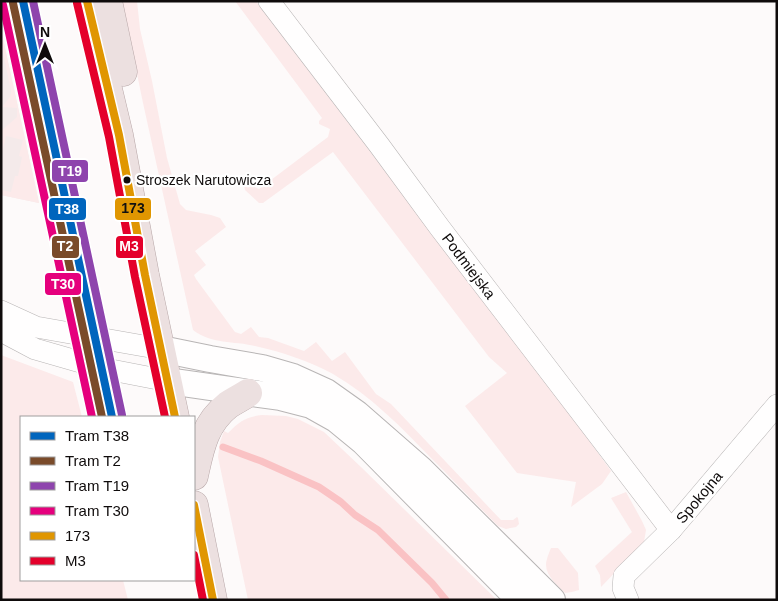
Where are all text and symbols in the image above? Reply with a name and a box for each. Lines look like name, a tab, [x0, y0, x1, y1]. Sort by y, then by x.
north arrow	[20, 20, 70, 70]
text: N	[40, 24, 50, 40]
line badge: T19	[51, 159, 89, 183]
text: T19	[58, 163, 82, 179]
place label: Stroszek Narutowicza	[136, 172, 272, 188]
marker: Stroszek Narutowicza	[122, 175, 132, 185]
line badge: T38	[48, 197, 87, 221]
line badge: 173	[114, 197, 152, 221]
text: 173	[121, 200, 145, 216]
text: T38	[55, 201, 79, 217]
street label: Podmiejska	[439, 230, 500, 303]
line badge: T2	[51, 235, 80, 259]
line badge: M3	[115, 235, 144, 259]
text: T2	[57, 238, 73, 254]
text: M3	[119, 238, 139, 254]
line badge: T30	[44, 272, 82, 296]
text: T30	[51, 276, 75, 292]
legend	[20, 416, 195, 581]
text: Tram T38	[65, 427, 129, 444]
text: Tram T2	[65, 452, 121, 469]
street label: Spokojna	[672, 467, 726, 526]
text: Tram T19	[65, 477, 129, 494]
text: Tram T30	[65, 502, 129, 519]
text: 173	[65, 527, 90, 544]
text: M3	[65, 552, 86, 569]

